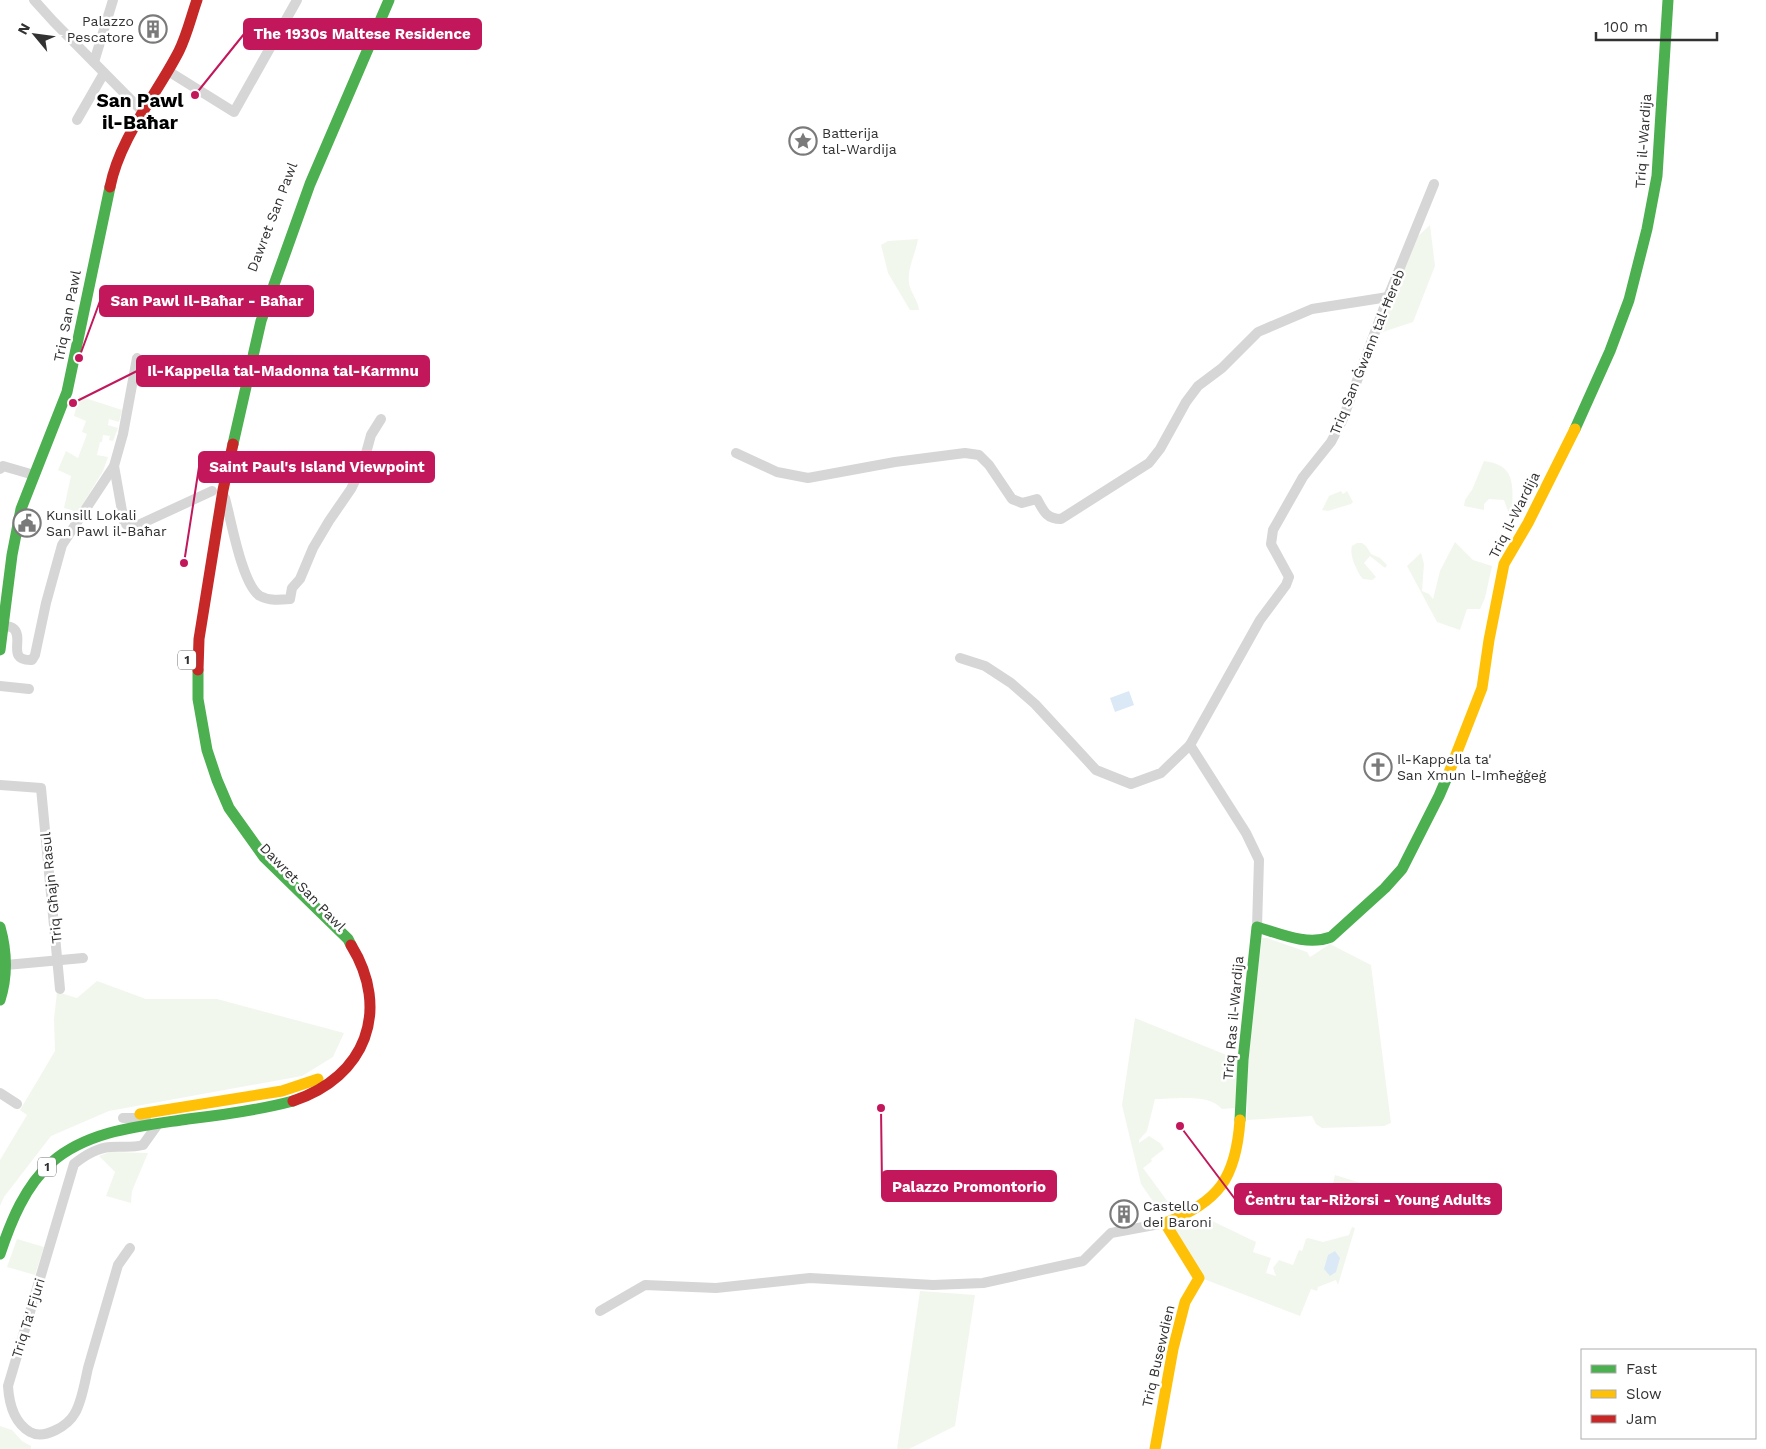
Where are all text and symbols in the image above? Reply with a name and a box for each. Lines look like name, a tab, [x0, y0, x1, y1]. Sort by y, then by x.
north arrow	[10, 10, 60, 60]
scale bar	[1596, 10, 1717, 42]
place label: Palazzo Pescatore	[67, 13, 134, 45]
building icon: Palazzo Pescatore	[138, 14, 168, 44]
text: 100 m	[1604, 18, 1648, 36]
callout: The 1930s Maltese Residence	[244, 19, 481, 49]
text: N	[14, 20, 33, 37]
text: The 1930s Maltese Residence	[253, 25, 471, 43]
district label: San Pawl il-Baħar	[96, 89, 184, 134]
street label: Triq il-Wardija	[1632, 93, 1654, 189]
place label: Batterija tal-Wardija	[822, 125, 897, 157]
place icon: Batterija tal-Wardija	[788, 126, 818, 156]
street label: Dawret San Pawl	[244, 159, 301, 274]
street label: Triq San Ġwann tal-Ħereb	[1326, 267, 1408, 437]
street label: Triq San Pawl	[50, 268, 84, 363]
callout: San Pawl Il-Baħar - Baħar	[100, 286, 313, 316]
text: San Pawl Il-Baħar - Baħar	[111, 292, 304, 310]
callout: Il-Kappella tal-Madonna tal-Karmnu	[137, 356, 429, 386]
text: Il-Kappella tal-Madonna tal-Karmnu	[147, 362, 419, 380]
callout: Saint Paul's Island Viewpoint	[199, 452, 434, 482]
text: Saint Paul's Island Viewpoint	[209, 458, 425, 476]
street label: Triq il-Wardija	[1485, 469, 1543, 561]
place label: Kunsill Lokali San Pawl il-Baħar	[46, 507, 167, 539]
public building icon: Kunsill Lokali San Pawl il-Baħar	[12, 508, 42, 538]
road number: 1	[178, 650, 196, 670]
place label: Il-Kappella ta' San Xmun l-Imħeġġeġ	[1397, 751, 1547, 783]
church icon: Il-Kappella ta' San Xmun l-Imħeġġeġ	[1363, 752, 1393, 782]
street label: Triq Għajn Rasul	[37, 831, 65, 944]
street label: Dawret San Pawl	[257, 840, 350, 935]
street label: Triq Ras il-Wardija	[1220, 955, 1246, 1081]
road number: 1	[38, 1158, 56, 1176]
callout: Palazzo Promontorio	[882, 1171, 1056, 1201]
text: Palazzo Promontorio	[892, 1178, 1046, 1196]
callout: Ċentru tar-Riżorsi - Young Adults	[1235, 1184, 1501, 1214]
text: Ċentru tar-Riżorsi - Young Adults	[1245, 1191, 1491, 1209]
place label: Castello dei Baroni	[1143, 1198, 1212, 1230]
building icon: Castello dei Baroni	[1109, 1199, 1139, 1229]
street label: Triq Ta' Fjuri	[8, 1276, 48, 1360]
street label: Triq Busewdien	[1138, 1303, 1178, 1409]
legend	[1581, 1349, 1756, 1439]
text: Fast	[1626, 1360, 1658, 1378]
text: Slow	[1626, 1385, 1662, 1403]
text: Jam	[1626, 1410, 1657, 1428]

